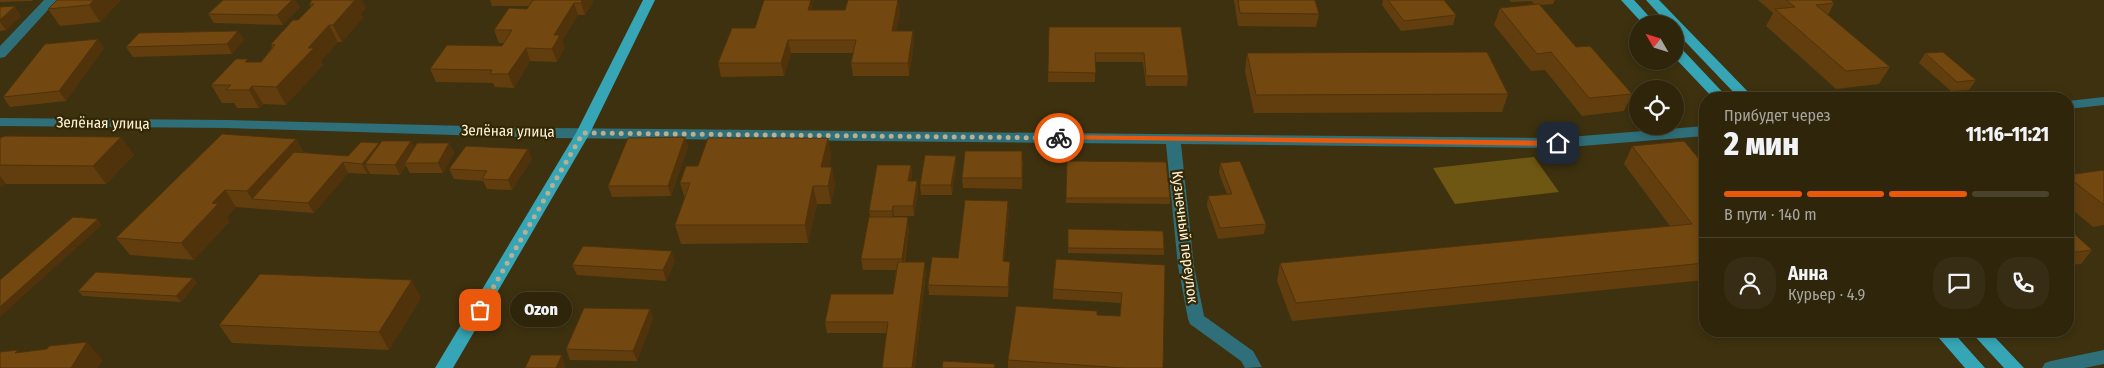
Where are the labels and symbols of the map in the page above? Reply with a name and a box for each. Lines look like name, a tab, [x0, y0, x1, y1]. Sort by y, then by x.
north arrow	[1629, 15, 1684, 70]
street label: Зелёная улица	[56, 113, 150, 133]
courier	[1034, 113, 1084, 163]
street label: Зелёная улица	[461, 121, 555, 141]
pin	[1537, 122, 1579, 164]
street label: Кузнечный переулок	[1168, 170, 1202, 304]
pin	[459, 289, 501, 331]
callout: Ozon	[510, 292, 572, 328]

